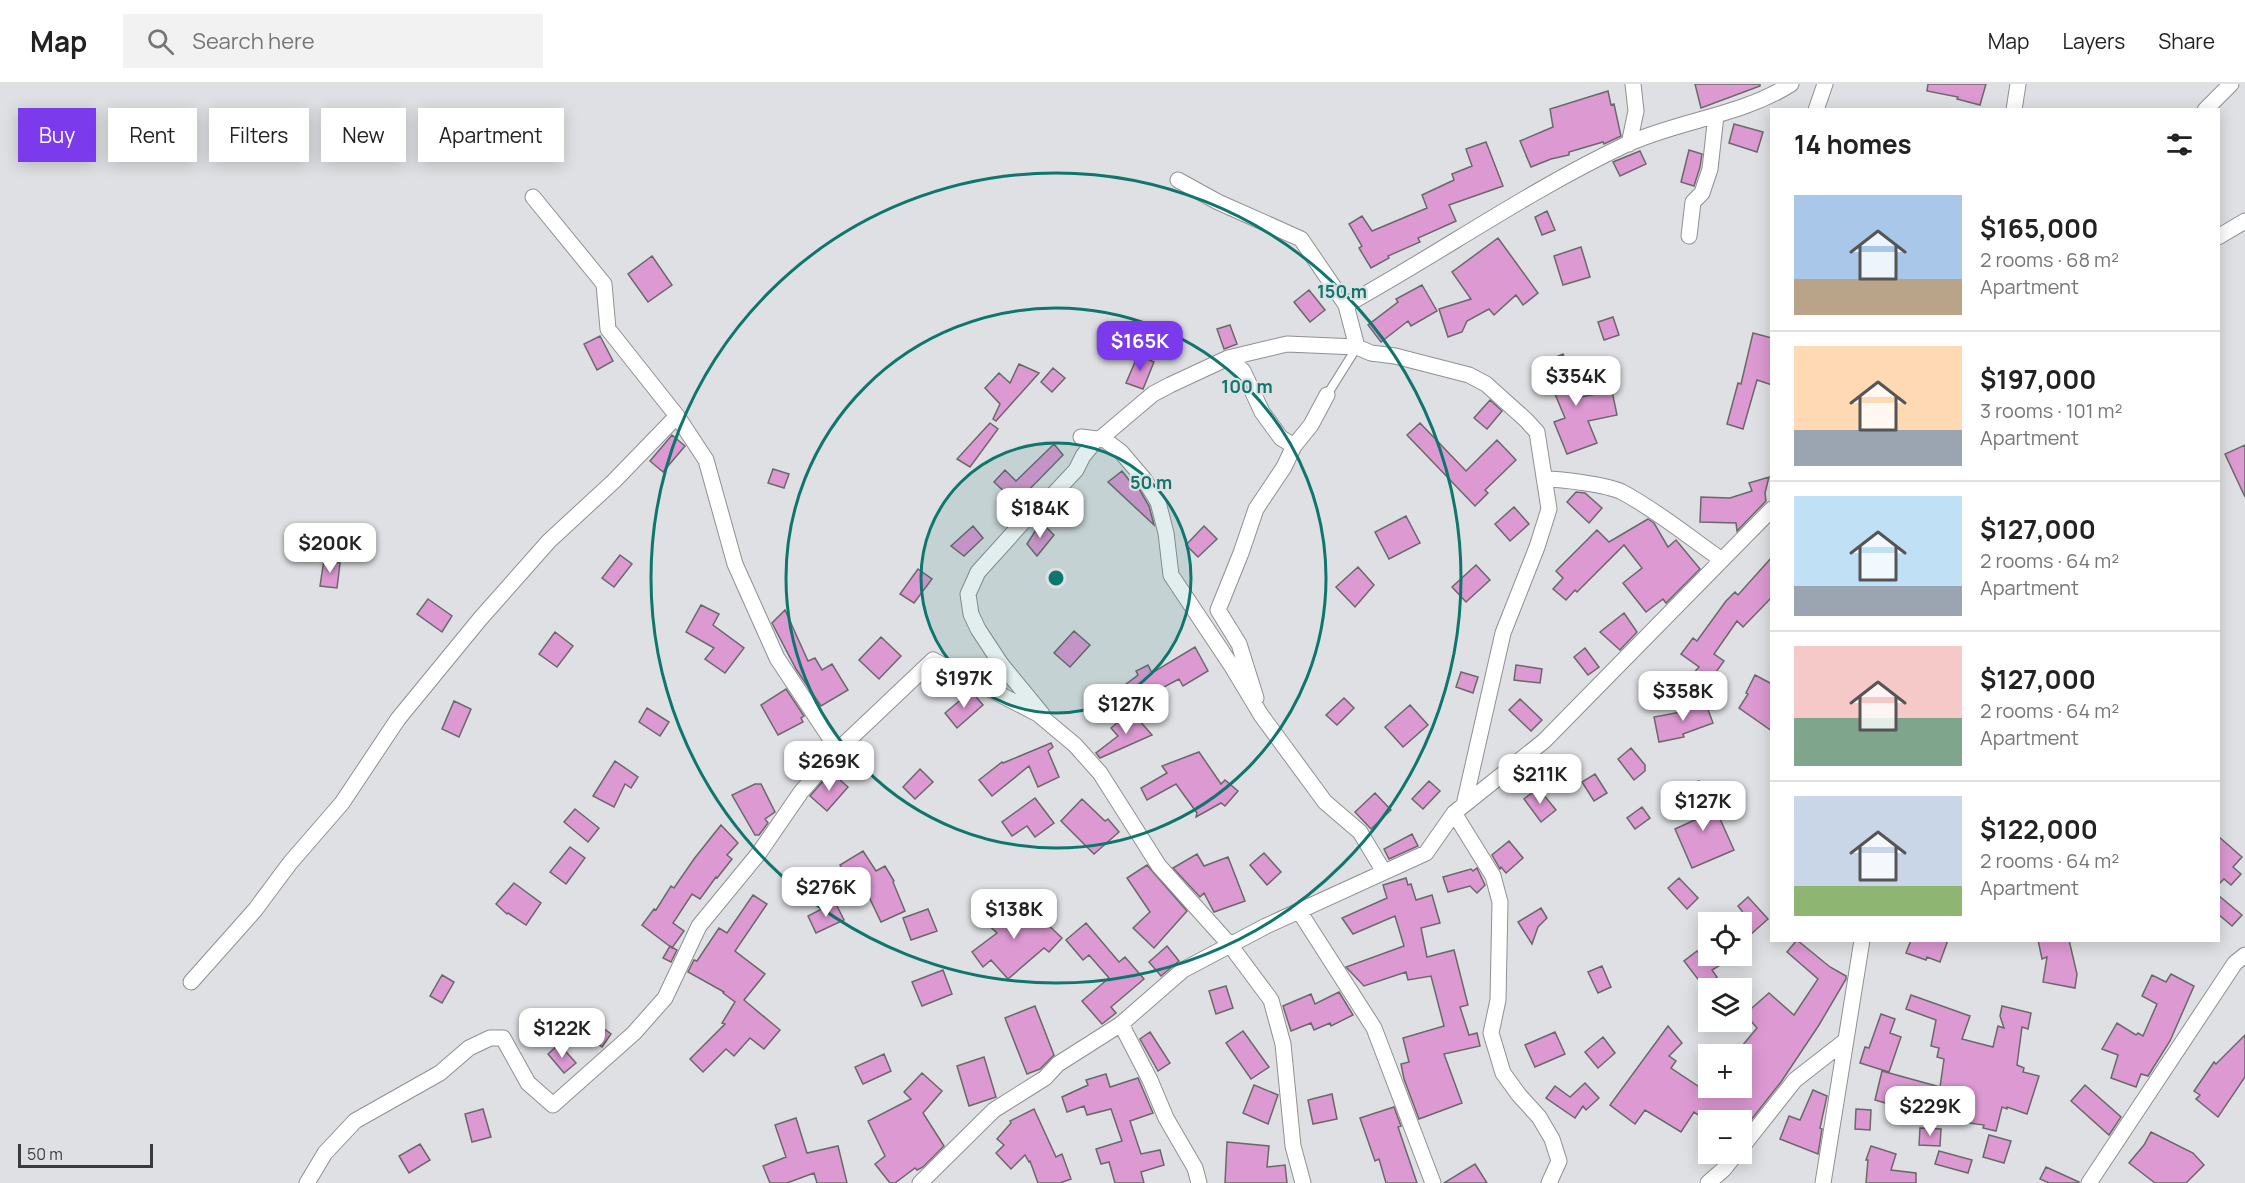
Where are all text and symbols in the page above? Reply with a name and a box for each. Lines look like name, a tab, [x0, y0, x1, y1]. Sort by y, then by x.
search box	[123, 14, 543, 68]
text: Map	[30, 22, 87, 60]
icon: search	[144, 25, 177, 58]
text: Search here	[192, 26, 315, 56]
text: Map	[1988, 27, 2029, 55]
text: Layers	[2062, 27, 2125, 55]
text: Share	[2158, 27, 2215, 55]
chip: Buy	[18, 108, 96, 162]
chip: Rent	[108, 108, 197, 162]
chip: Filters	[209, 108, 309, 162]
chip: New	[321, 108, 406, 162]
chip: Apartment	[418, 108, 564, 162]
text: 14 homes	[1794, 126, 1912, 162]
icon: filters	[2163, 128, 2196, 161]
text: $165,000	[1980, 210, 2098, 246]
icon: home	[1842, 219, 1914, 291]
text: 2 rooms · 68 m²	[1980, 246, 2119, 273]
text: Apartment	[1980, 273, 2079, 300]
text: 150 m	[1317, 279, 1367, 303]
pin: $165K	[1098, 321, 1182, 372]
text: $165K	[1111, 327, 1169, 354]
pin: $354K	[1534, 356, 1618, 407]
text: $197,000	[1980, 361, 2096, 397]
text: $354K	[1545, 362, 1607, 389]
icon: home	[1842, 370, 1914, 442]
text: 100 m	[1221, 374, 1273, 398]
text: 3 rooms · 101 m²	[1980, 397, 2122, 424]
text: Apartment	[1980, 424, 2079, 451]
text: 50 m	[1130, 470, 1172, 494]
pin: $184K	[998, 488, 1082, 539]
text: $184K	[1011, 494, 1069, 521]
text: $127,000	[1980, 511, 2096, 547]
icon: home	[1842, 520, 1914, 592]
pin: $200K	[288, 523, 372, 574]
text: $200K	[298, 529, 362, 556]
text: 2 rooms · 64 m²	[1980, 547, 2119, 574]
centre of rings	[1046, 568, 1066, 588]
text: Apartment	[1980, 574, 2079, 601]
pin: $197K	[922, 658, 1006, 709]
text: $127,000	[1980, 661, 2096, 697]
text: $197K	[935, 664, 993, 691]
icon: home	[1842, 670, 1914, 742]
pin: $358K	[1641, 671, 1725, 722]
text: $358K	[1652, 677, 1714, 704]
pin: $127K	[1084, 684, 1168, 735]
text: $127K	[1098, 690, 1154, 717]
text: 2 rooms · 64 m²	[1980, 697, 2119, 724]
text: Apartment	[1980, 724, 2079, 751]
pin: $269K	[787, 741, 871, 792]
text: $269K	[798, 747, 860, 774]
pin: $211K	[1498, 754, 1582, 805]
text: $211K	[1513, 760, 1567, 787]
pin: $127K	[1661, 781, 1745, 832]
text: $127K	[1675, 787, 1731, 814]
text: $122,000	[1980, 811, 2098, 847]
icon: home	[1842, 820, 1914, 892]
text: 2 rooms · 64 m²	[1980, 847, 2119, 874]
pin: $276K	[784, 867, 868, 918]
text: $276K	[796, 873, 856, 900]
text: Apartment	[1980, 874, 2079, 901]
pin: $138K	[972, 889, 1056, 940]
text: $138K	[985, 895, 1043, 922]
map controls	[1698, 912, 1752, 1164]
button: locate	[1698, 912, 1752, 966]
button: layers	[1698, 978, 1752, 1032]
pin: $122K	[520, 1008, 604, 1059]
text: $122K	[533, 1014, 591, 1041]
button: +	[1698, 1044, 1752, 1098]
pin: $229K	[1888, 1086, 1972, 1137]
text: $229K	[1899, 1092, 1961, 1119]
button: −	[1698, 1110, 1752, 1164]
scale bar	[18, 1141, 153, 1168]
text: 50 m	[27, 1143, 63, 1165]

